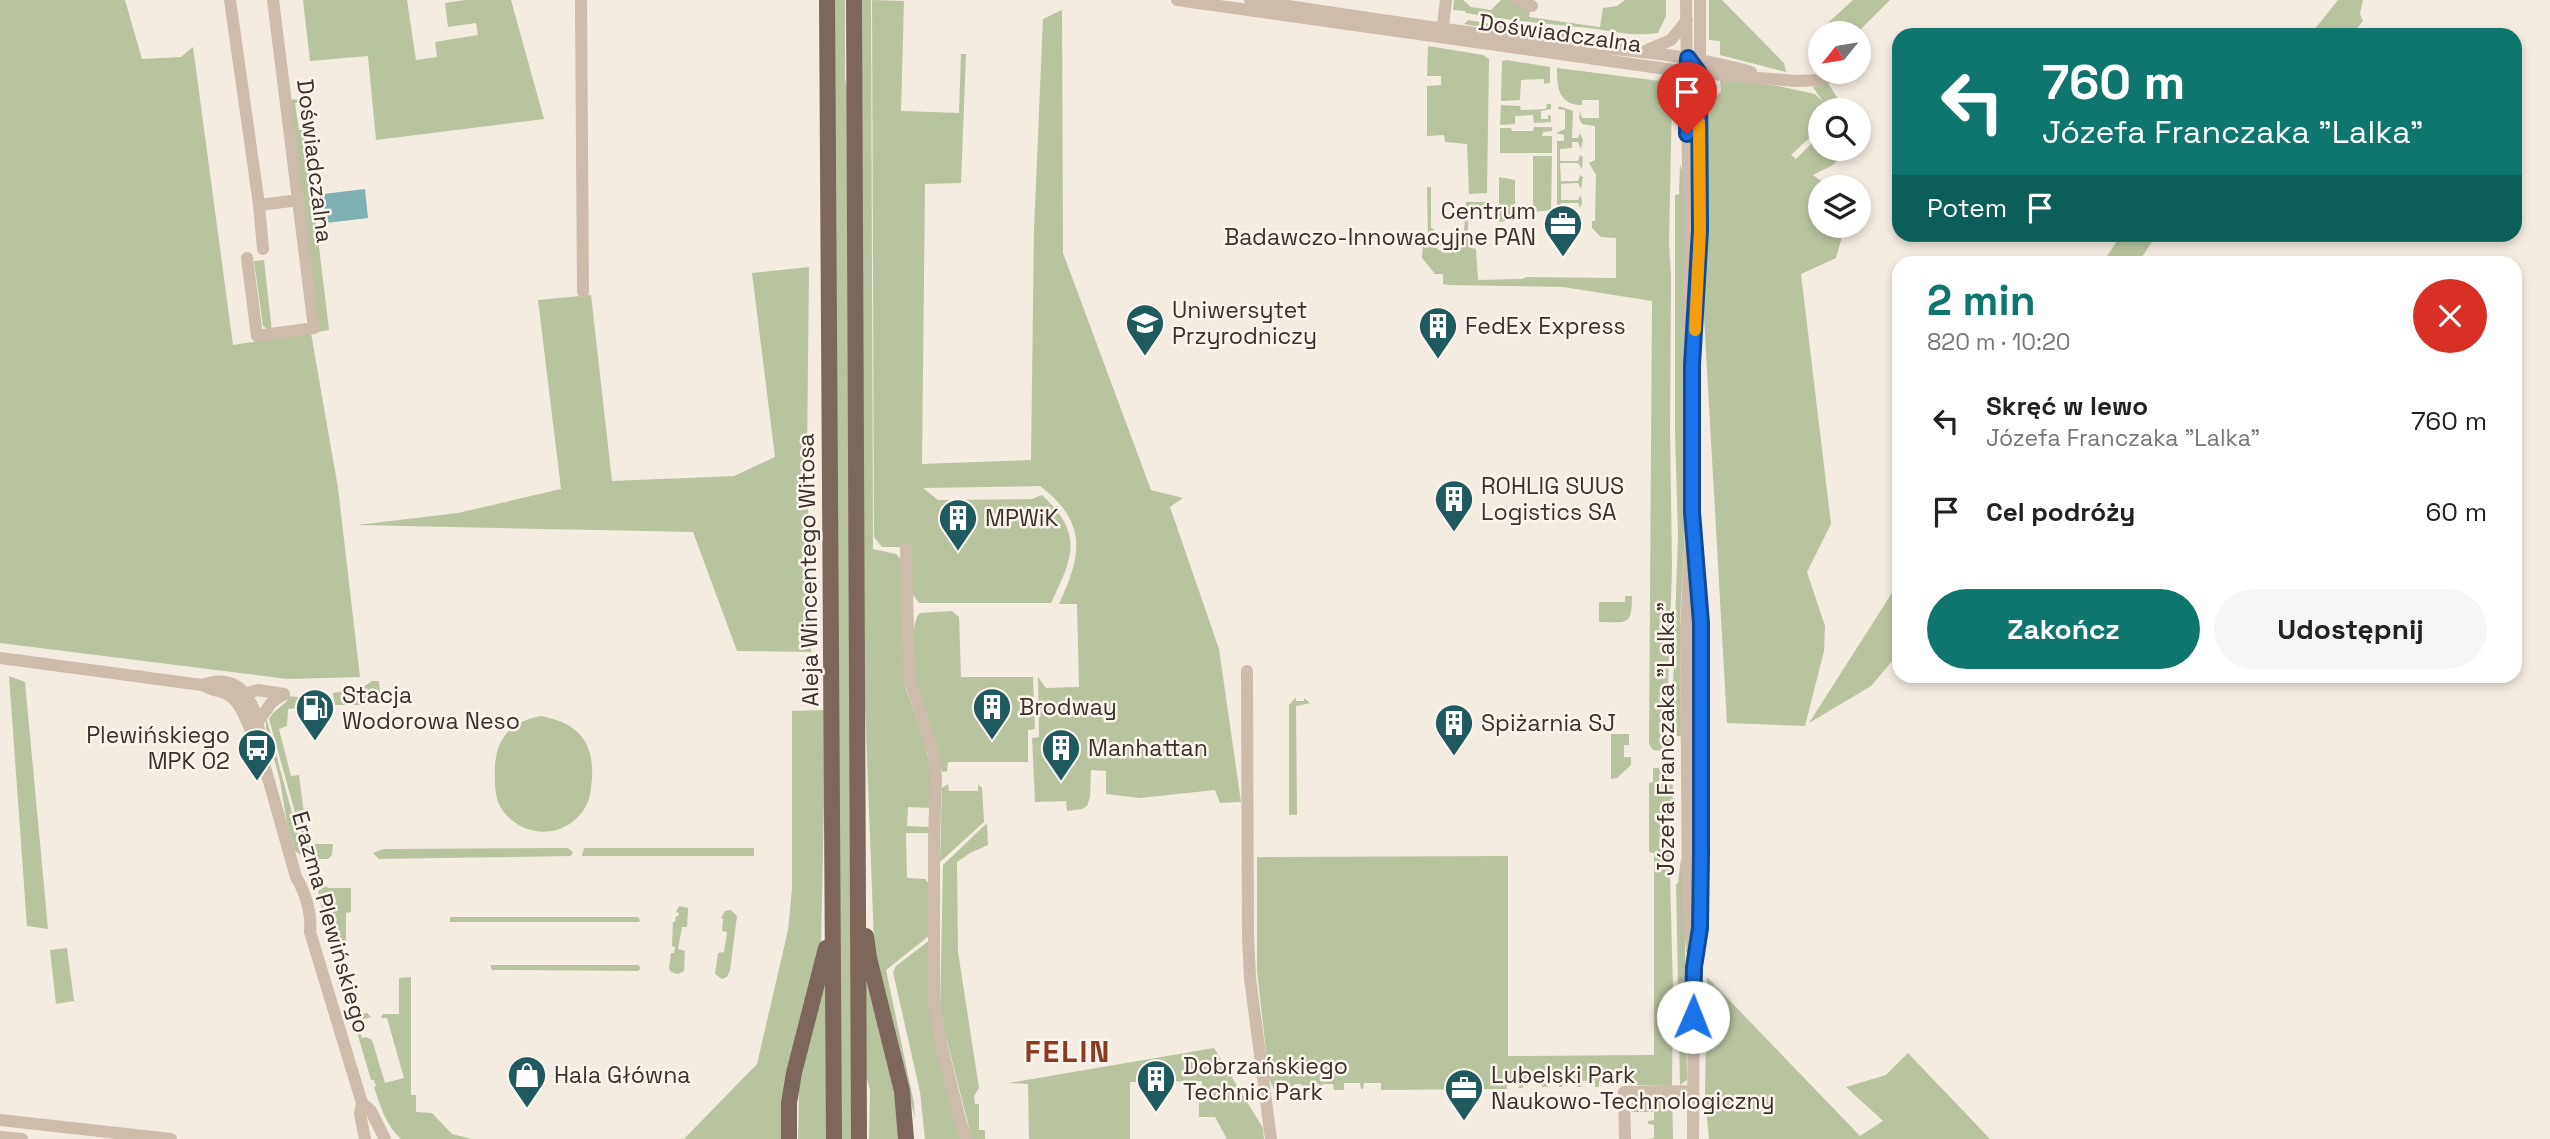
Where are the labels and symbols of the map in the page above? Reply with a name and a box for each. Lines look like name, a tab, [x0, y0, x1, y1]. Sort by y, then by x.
street label: Doświadczalna	[1476, 7, 1644, 59]
north arrow	[1808, 21, 1871, 84]
pin	[1657, 62, 1717, 134]
street label: Doświadczalna	[290, 77, 340, 245]
place label: Centrum Badawczo-Innowacyjne PAN	[1224, 196, 1536, 252]
office icon: Centrum Badawczo-Innowacyjne PAN	[1542, 203, 1584, 258]
place label: Uniwersytet Przyrodniczy	[1172, 295, 1317, 351]
school or university icon: Uniwersytet Przyrodniczy	[1124, 302, 1166, 357]
building icon: FedEx Express	[1417, 305, 1459, 360]
place label: FedEx Express	[1465, 311, 1626, 341]
street label: Aleja Wincentego Witosa	[791, 433, 825, 707]
place label: ROHLIG SUUS Logistics SA	[1481, 471, 1624, 527]
building icon: ROHLIG SUUS Logistics SA	[1433, 478, 1475, 533]
building icon: MPWiK	[937, 497, 979, 552]
place label: MPWiK	[985, 503, 1059, 533]
street label: Józefa Franczaka "Lalka"	[1651, 602, 1681, 876]
place label: Stacja Wodorowa Neso	[342, 680, 520, 736]
building icon: Brodway	[971, 686, 1013, 741]
fuel station icon: Stacja Wodorowa Neso	[294, 687, 336, 742]
place label: Brodway	[1019, 692, 1117, 722]
building icon: Spiżarnia SJ	[1433, 702, 1475, 757]
place label: Spiżarnia SJ	[1481, 708, 1616, 738]
place label: Plewińskiego MPK 02	[86, 720, 230, 776]
bus stop icon: Plewińskiego MPK 02	[236, 727, 278, 782]
building icon: Manhattan	[1040, 727, 1082, 782]
place label: Manhattan	[1088, 733, 1208, 763]
street label: Erazma Plewińskiego	[285, 808, 377, 1036]
position arrow	[1656, 980, 1730, 1054]
district label: FELIN	[1025, 1032, 1111, 1071]
place label: Dobrzańskiego Technic Park	[1183, 1051, 1348, 1107]
shop icon: Hala Główna	[506, 1054, 548, 1109]
building icon: Dobrzańskiego Technic Park	[1135, 1058, 1177, 1113]
place label: Hala Główna	[554, 1060, 691, 1090]
place label: Lubelski Park Naukowo-Technologiczny	[1491, 1060, 1775, 1116]
office icon: Lubelski Park Naukowo-Technologiczny	[1443, 1067, 1485, 1122]

